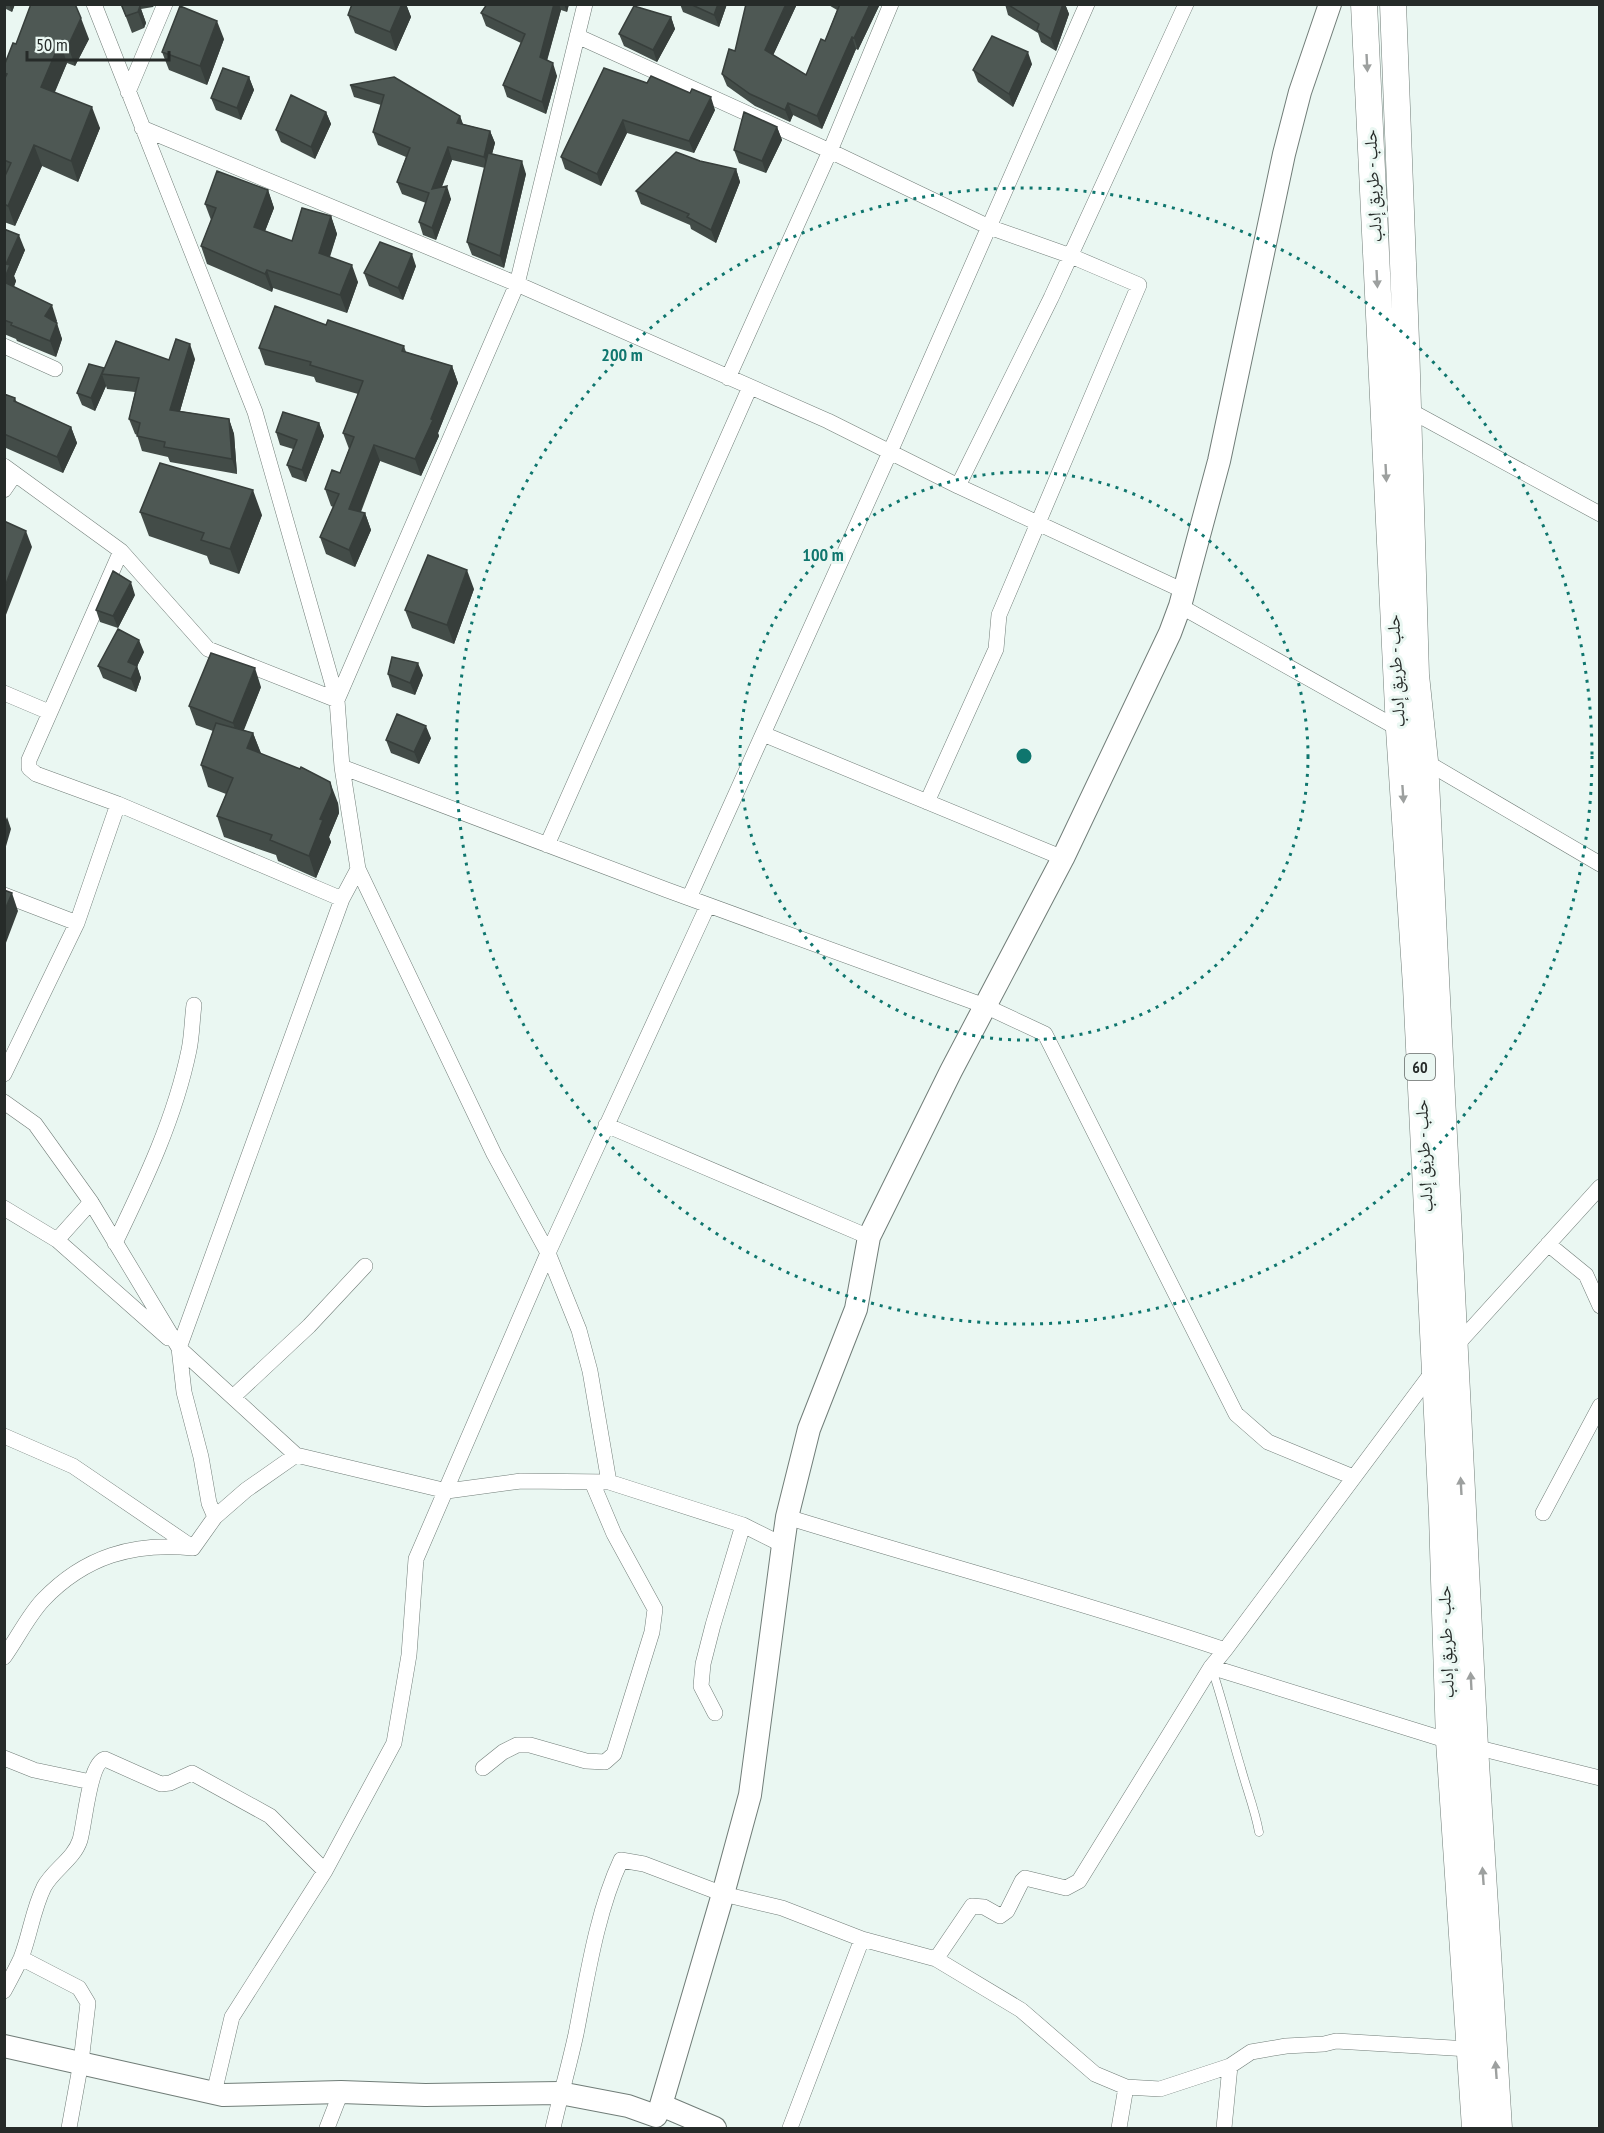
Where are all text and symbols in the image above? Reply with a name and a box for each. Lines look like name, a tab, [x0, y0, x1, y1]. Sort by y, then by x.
scale bar	[27, 24, 170, 62]
text: 50 m	[36, 33, 68, 56]
one-way arrow	[1363, 53, 1372, 72]
street label: حلب - طريق إدلب	[1358, 129, 1388, 243]
one-way arrow	[1373, 269, 1382, 288]
text: 200 m	[601, 343, 643, 366]
one-way arrow	[1382, 464, 1391, 483]
text: 100 m	[802, 543, 844, 566]
street label: حلب - طريق إدلب	[1381, 614, 1411, 728]
centre of rings	[1014, 746, 1034, 766]
one-way arrow	[1398, 785, 1408, 804]
road number: 60	[1405, 1054, 1435, 1080]
street label: حلب - طريق إدلب	[1409, 1099, 1439, 1213]
one-way arrow	[1456, 1477, 1466, 1496]
street label: حلب - طريق إدلب	[1432, 1585, 1460, 1699]
one-way arrow	[1467, 1671, 1476, 1690]
one-way arrow	[1478, 1866, 1488, 1885]
one-way arrow	[1491, 2061, 1500, 2080]

